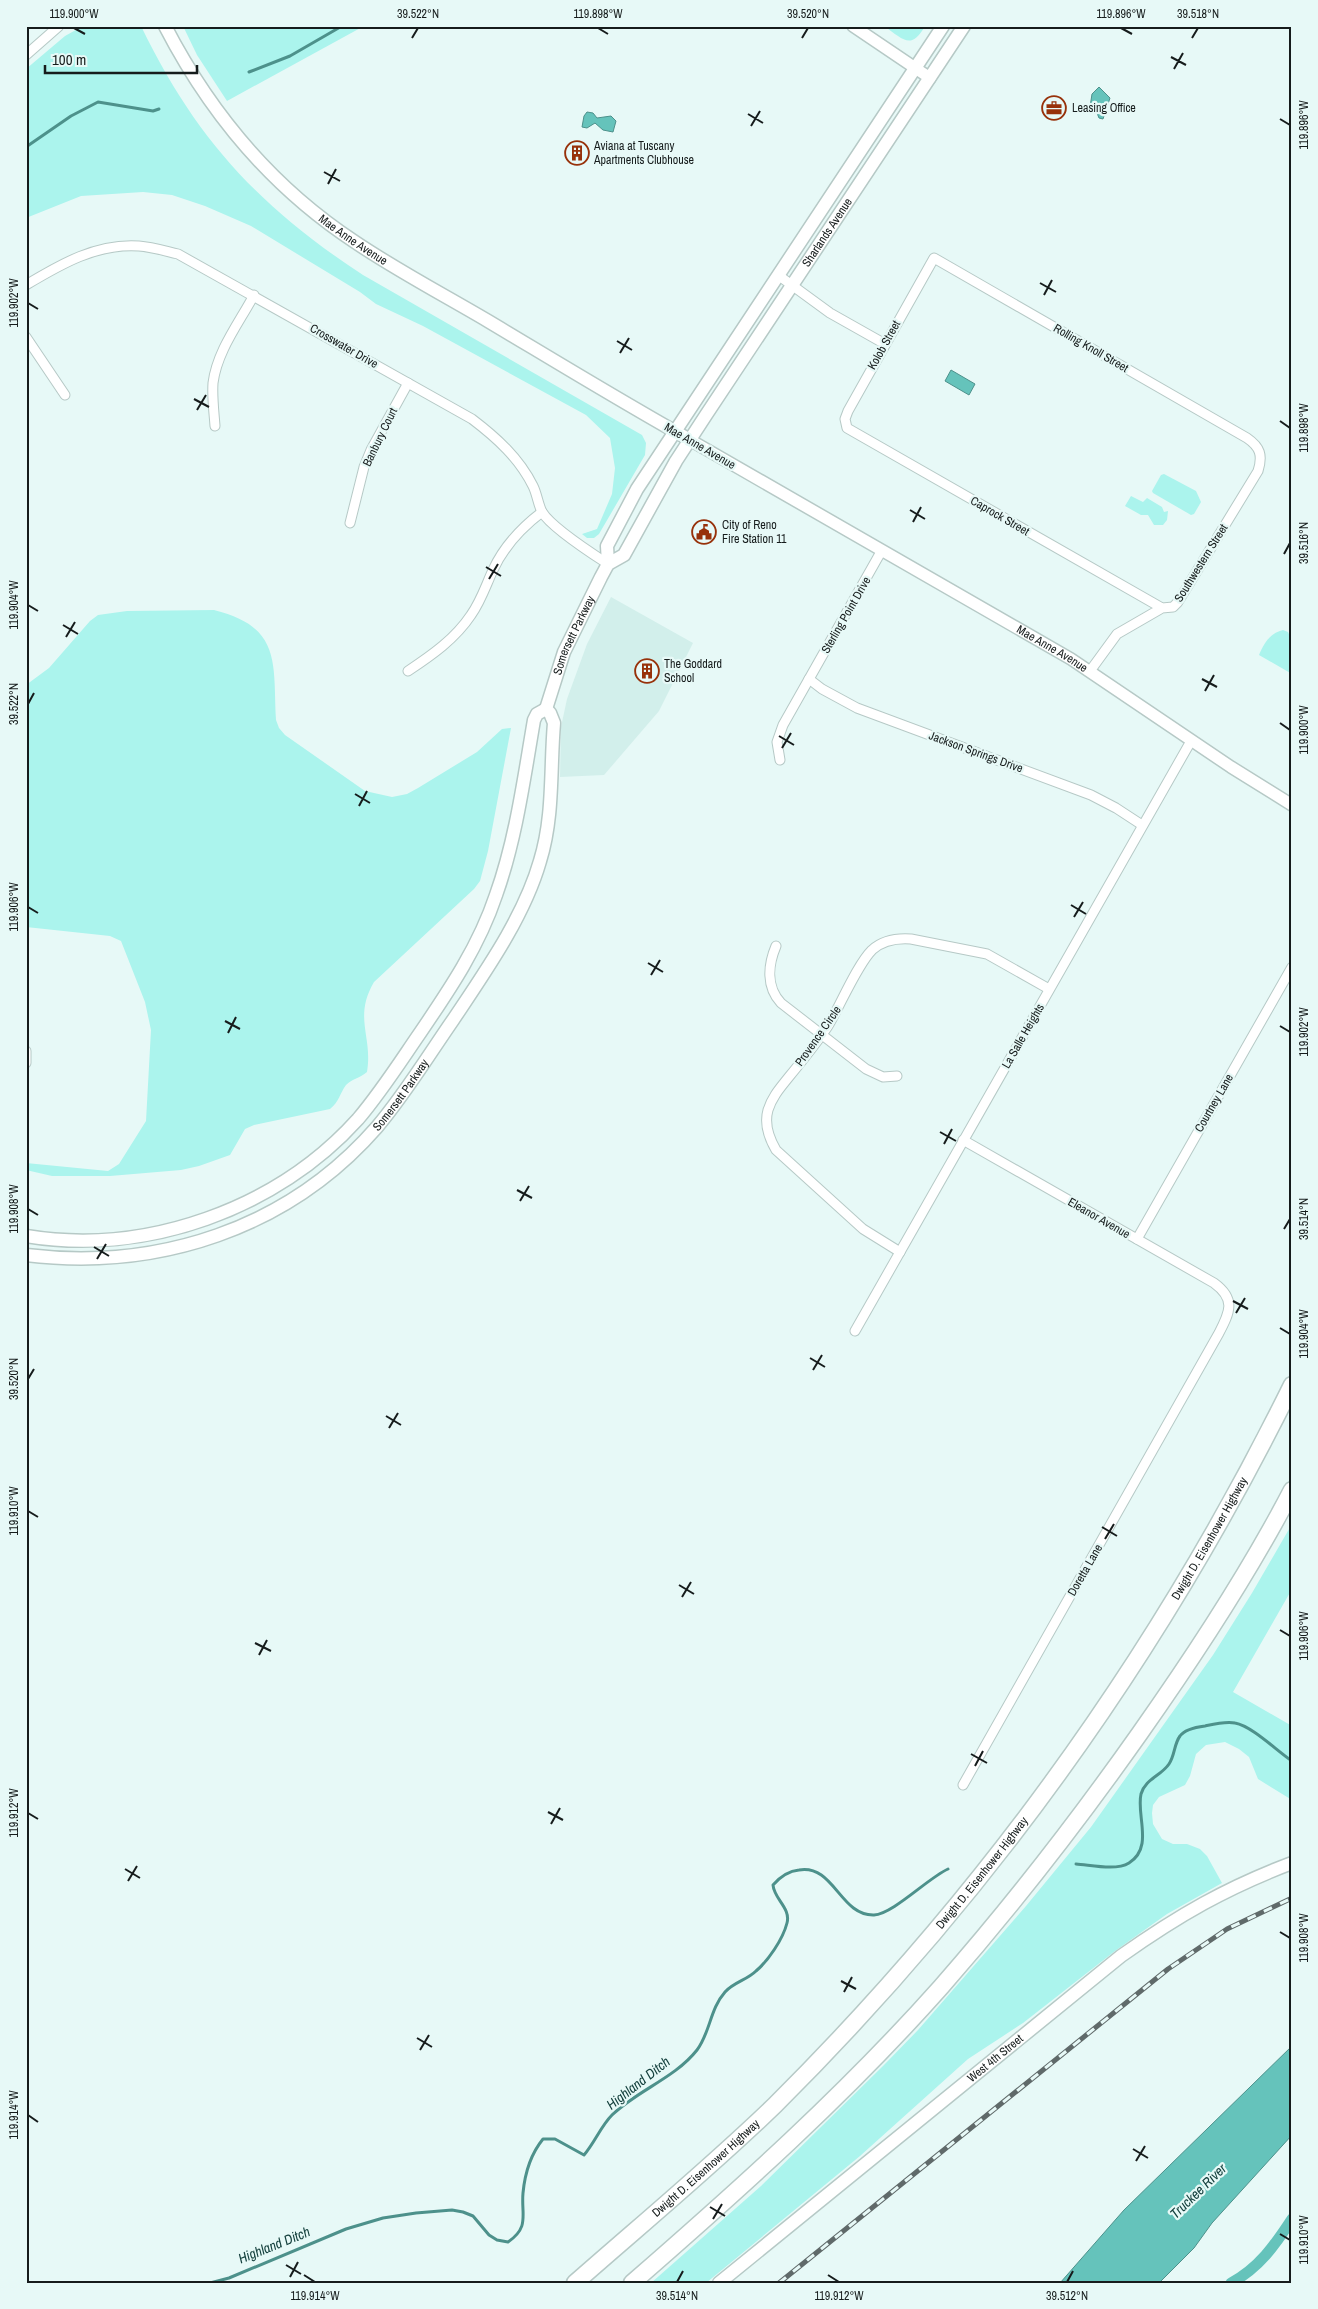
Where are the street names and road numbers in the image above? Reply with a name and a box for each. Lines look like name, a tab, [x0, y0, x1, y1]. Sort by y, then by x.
street label: Sharlands Avenue	[798, 195, 856, 270]
street label: Mae Anne Avenue	[315, 211, 390, 269]
street label: Kolob Street	[864, 317, 904, 373]
street label: Crosswater Drive	[307, 320, 381, 372]
street label: Rolling Knoll Street	[1051, 320, 1132, 376]
street label: Banbury Court	[359, 405, 401, 469]
street label: Mae Anne Avenue	[661, 419, 739, 473]
street label: Caprock Street	[968, 493, 1033, 539]
street label: Southwestern Street	[1171, 521, 1232, 605]
street label: Sterling Point Drive	[818, 574, 874, 656]
street label: Somersett Parkway	[549, 593, 599, 677]
street label: Mae Anne Avenue	[1014, 621, 1091, 676]
street label: Jackson Springs Drive	[927, 728, 1025, 776]
street label: La Salle Heights	[998, 1001, 1048, 1071]
street label: Provence Circle	[791, 1003, 845, 1069]
street label: Somersett Parkway	[369, 1056, 432, 1134]
street label: Courtney Lane	[1191, 1071, 1237, 1135]
street label: Eleanor Avenue	[1065, 1194, 1133, 1242]
street label: Dwight D. Eisenhower Highway	[1168, 1474, 1251, 1603]
street label: Doretta Lane	[1064, 1541, 1106, 1599]
street label: Dwight D. Eisenhower Highway	[932, 1813, 1032, 1932]
street label: West 4th Street	[964, 2031, 1027, 2086]
street label: Dwight D. Eisenhower Highway	[649, 2116, 763, 2221]

